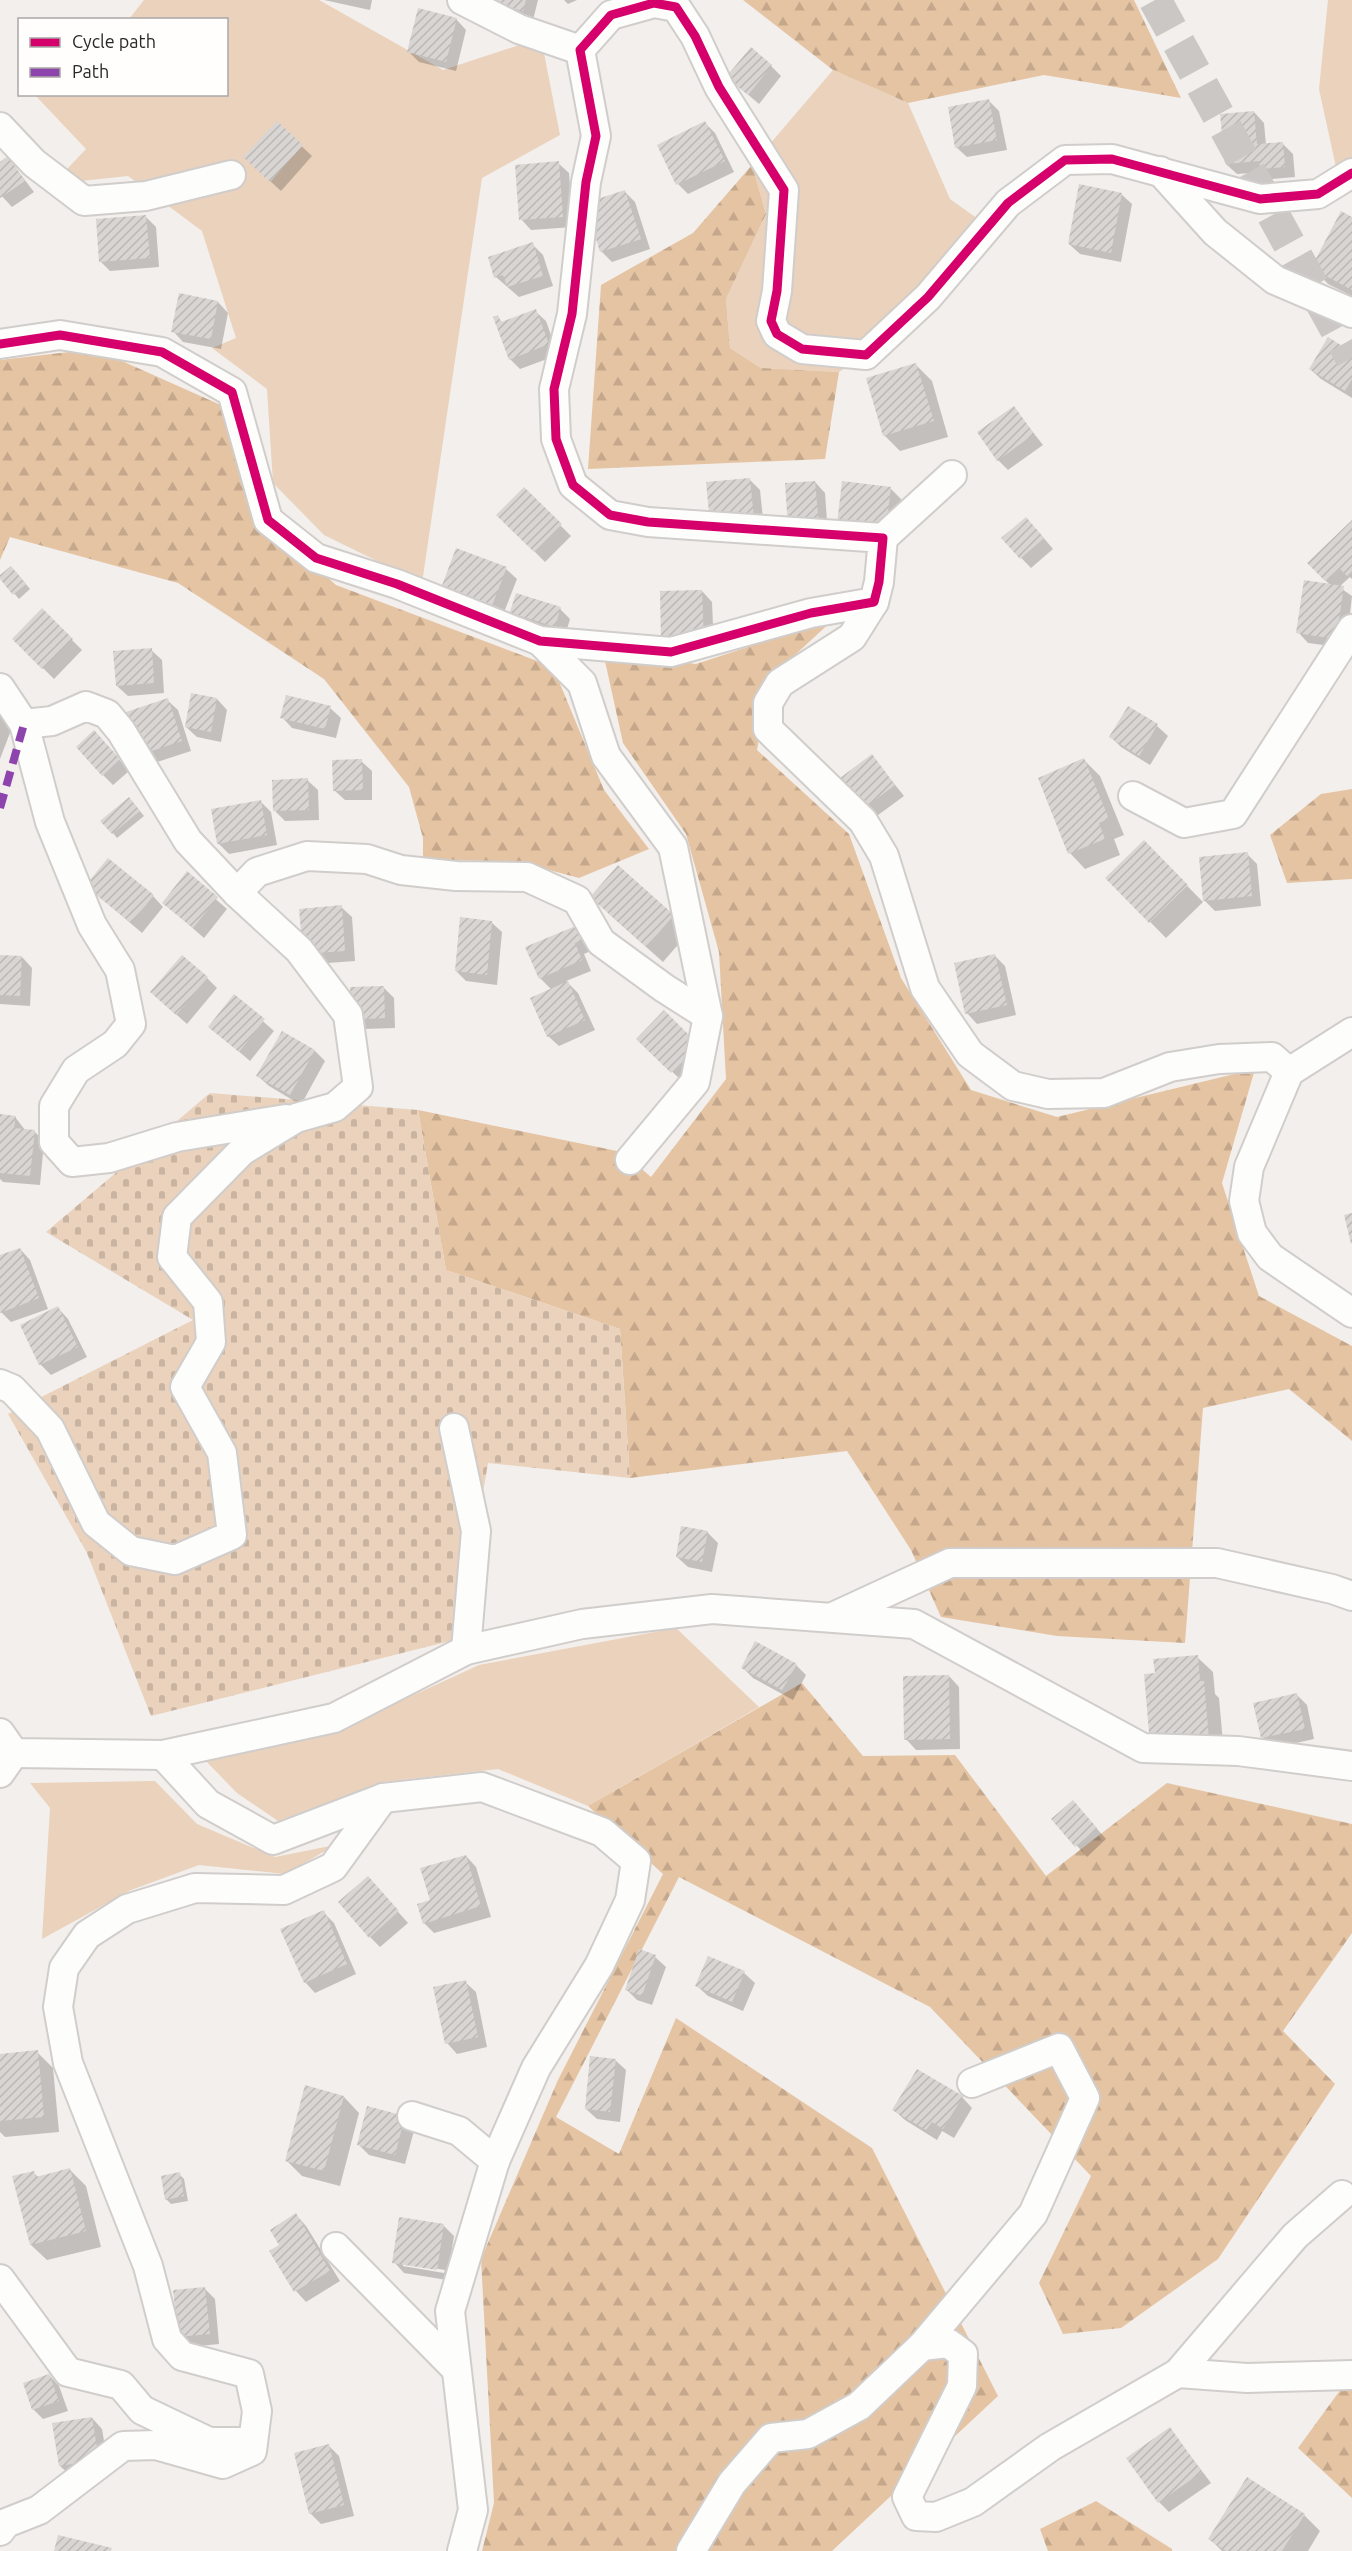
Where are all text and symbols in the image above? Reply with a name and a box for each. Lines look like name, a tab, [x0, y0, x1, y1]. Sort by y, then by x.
legend	[18, 18, 228, 96]
text: Cycle path	[72, 31, 156, 51]
text: Path	[72, 61, 109, 81]

